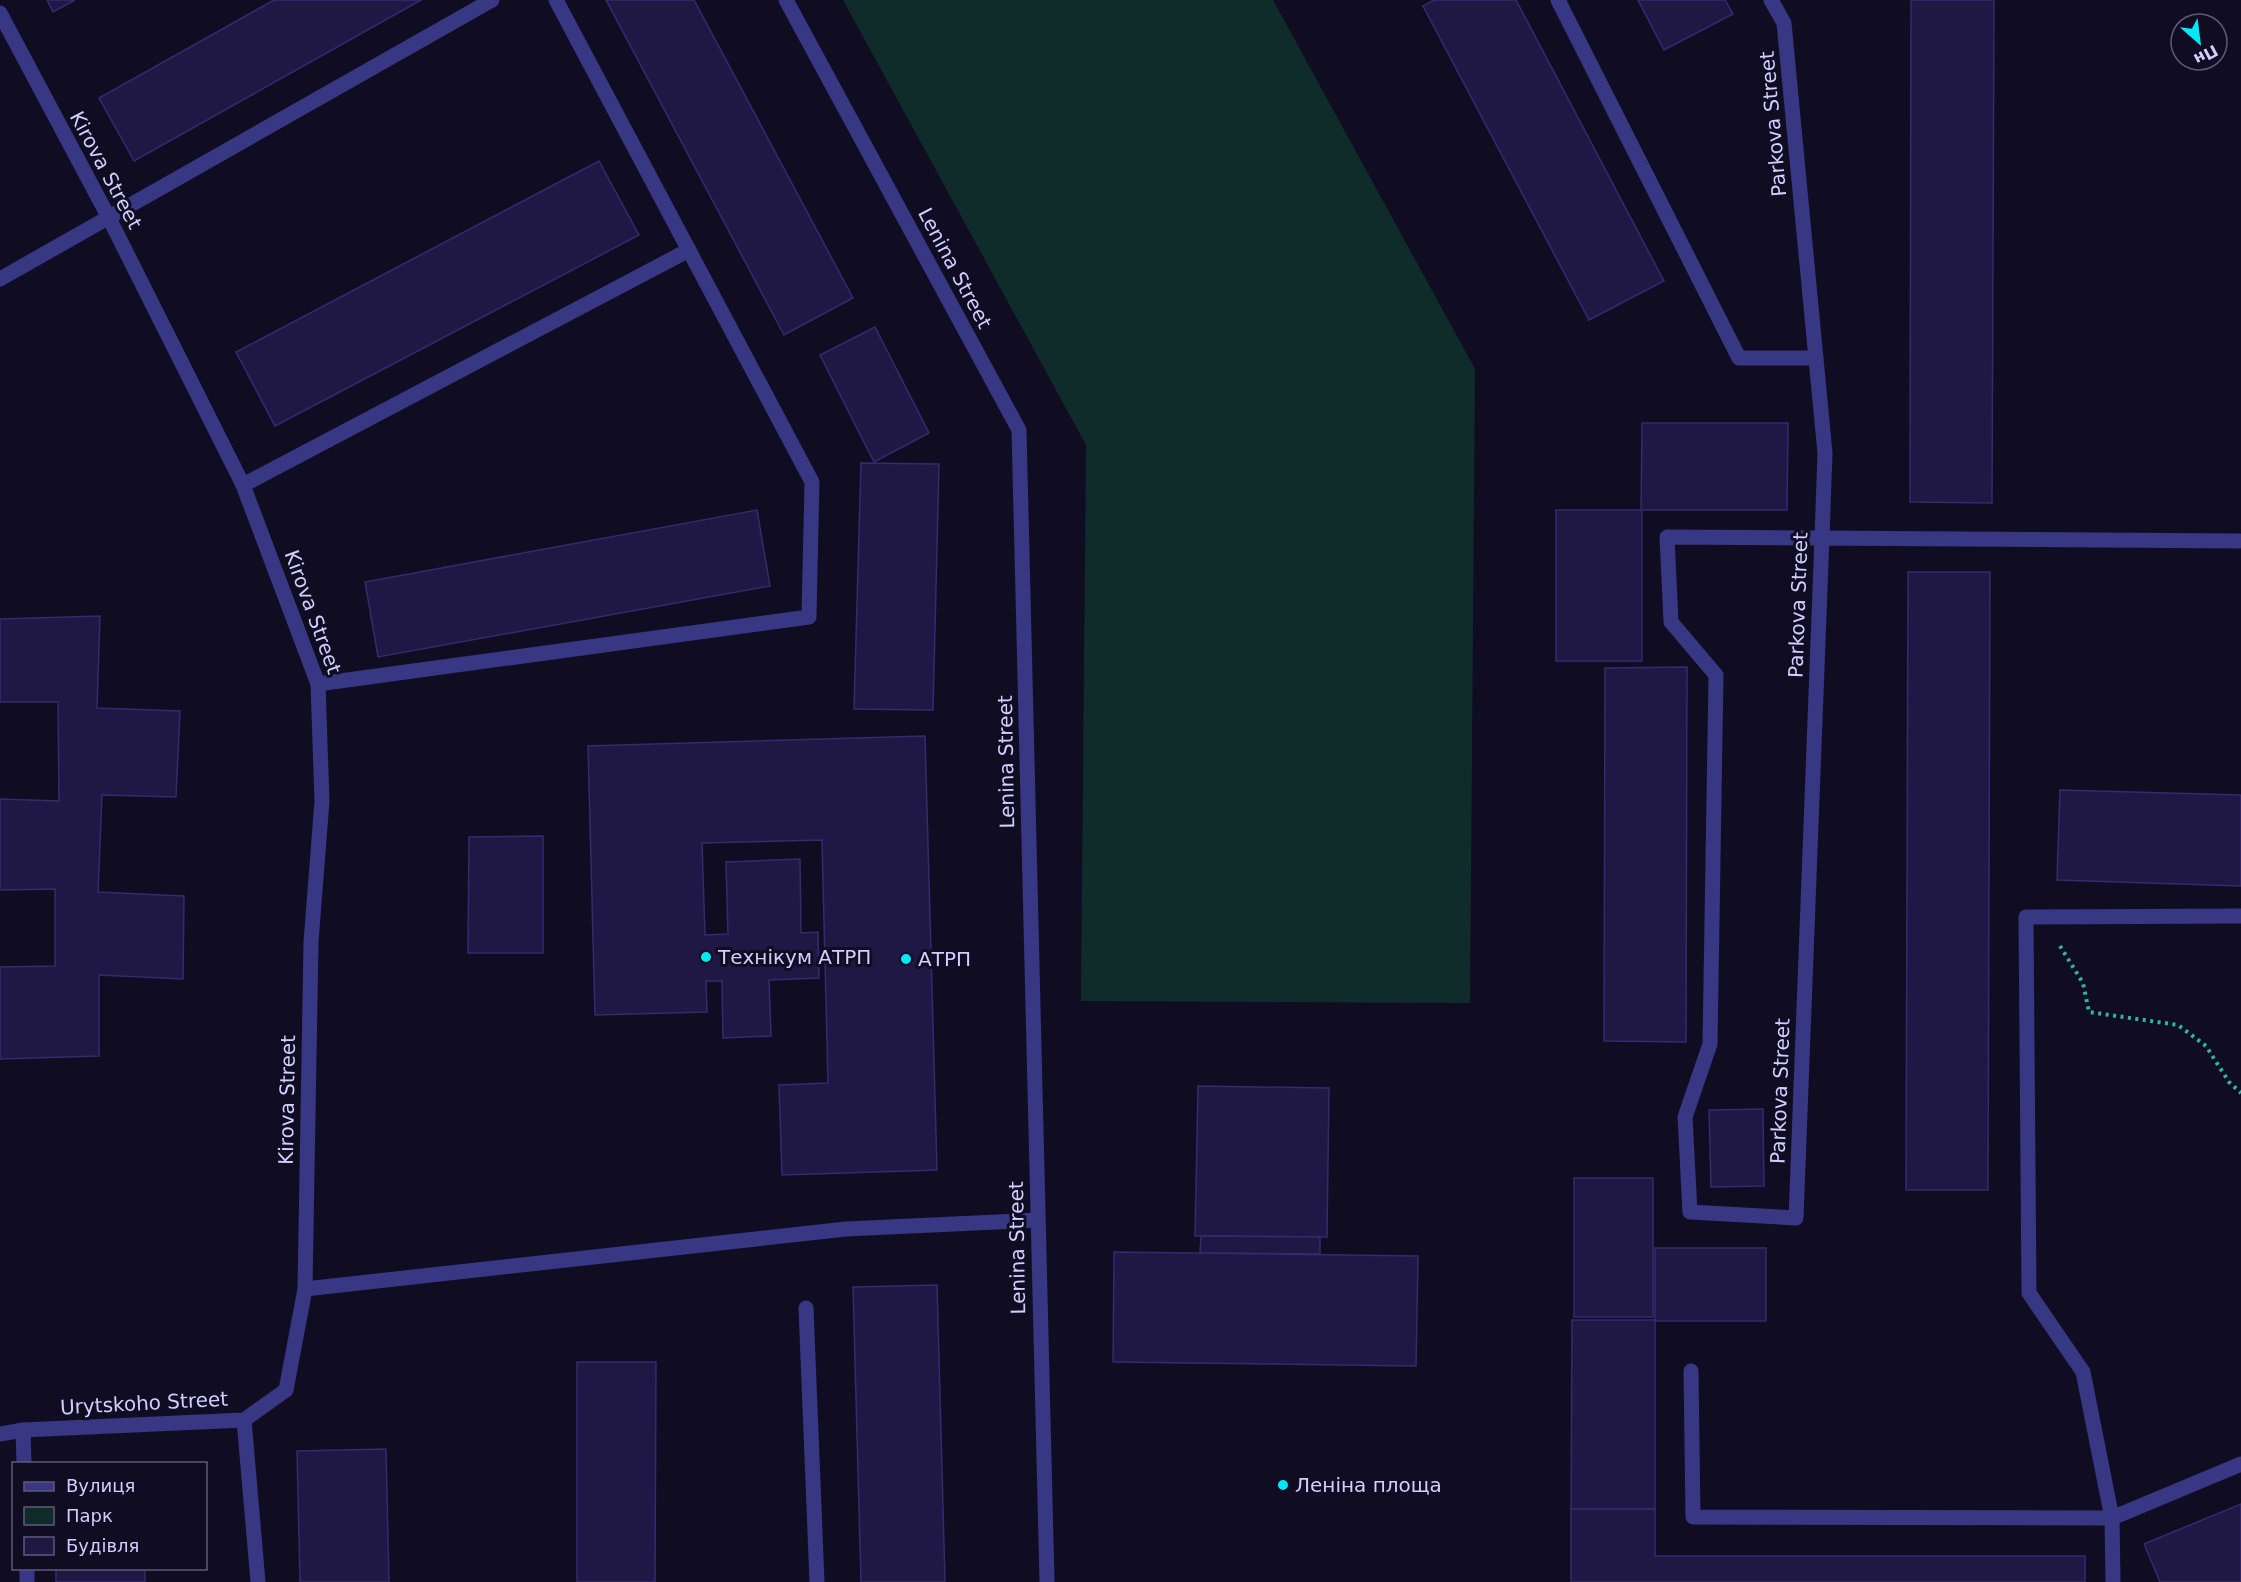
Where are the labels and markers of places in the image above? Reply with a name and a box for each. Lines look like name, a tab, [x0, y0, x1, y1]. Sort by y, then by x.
place label: Технікум АТРП	[717, 945, 871, 969]
place label: АТРП	[918, 947, 971, 971]
marker: Технікум АТРП	[699, 950, 713, 964]
marker: АТРП	[899, 952, 913, 966]
place label: Леніна площа	[1295, 1473, 1442, 1497]
marker: Леніна площа	[1276, 1478, 1290, 1492]

